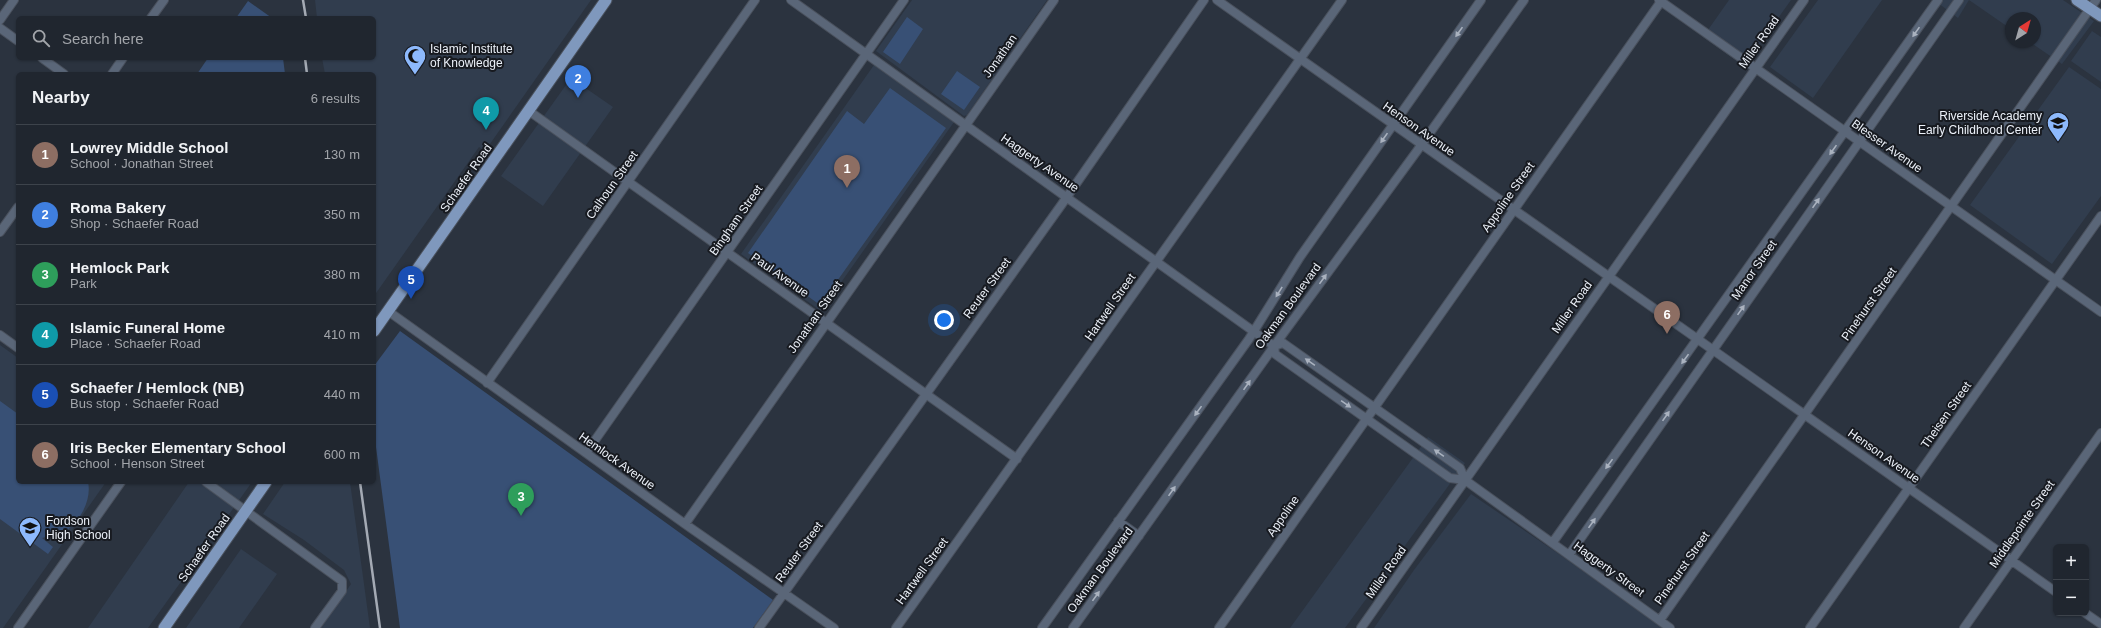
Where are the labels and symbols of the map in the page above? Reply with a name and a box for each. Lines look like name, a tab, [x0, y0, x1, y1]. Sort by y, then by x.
north arrow	[2005, 12, 2041, 48]
street label: Miller Road	[1736, 13, 1782, 71]
one-way arrow	[1455, 27, 1463, 37]
one-way arrow	[1912, 27, 1920, 37]
street label: Jonathan	[980, 32, 1020, 80]
place label: Islamic Institute of Knowledge	[430, 42, 513, 70]
mosque icon: Islamic Institute of Knowledge	[402, 43, 428, 76]
pin: 2	[565, 65, 591, 98]
pin: 4	[473, 97, 499, 130]
street label: Henson Avenue	[1380, 99, 1458, 159]
place label: Riverside Academy Early Childhood Center	[1918, 109, 2042, 137]
school or university icon: Riverside Academy Early Childhood Center	[2045, 110, 2071, 143]
street label: Blesser Avenue	[1849, 116, 1925, 176]
street label: Haggerty Avenue	[998, 131, 1082, 195]
one-way arrow	[1380, 133, 1388, 144]
street label: Schaefer Road	[437, 141, 495, 215]
one-way arrow	[1829, 144, 1837, 155]
street label: Calhoun Street	[583, 148, 641, 222]
pin: 1	[834, 155, 860, 188]
street label: Appoline Street	[1479, 159, 1538, 235]
street label: Bingham Street	[707, 182, 766, 258]
one-way arrow	[1812, 198, 1820, 209]
street label: Manor Street	[1728, 237, 1780, 302]
street label: Paul Avenue	[748, 250, 812, 300]
street label: Reuter Street	[960, 254, 1014, 321]
street label: Oakman Boulevard	[1252, 260, 1324, 352]
street label: Pinehurst Street	[1839, 264, 1900, 343]
pin: 5	[398, 266, 424, 299]
street label: Hartwell Street	[1082, 270, 1139, 343]
one-way arrow	[1319, 274, 1327, 285]
street label: Jonathan Street	[785, 278, 845, 356]
street label: Miller Road	[1549, 278, 1595, 336]
one-way arrow	[1275, 286, 1282, 298]
pin: 6	[1654, 301, 1680, 334]
one-way arrow	[1737, 304, 1745, 315]
your location	[934, 310, 954, 330]
one-way arrow	[1681, 353, 1689, 364]
one-way arrow	[1305, 358, 1315, 366]
street label: Theisen Street	[1918, 378, 1974, 451]
one-way arrow	[1243, 379, 1251, 390]
one-way arrow	[1341, 400, 1352, 408]
one-way arrow	[1193, 405, 1202, 416]
one-way arrow	[1662, 411, 1670, 421]
street label: Henson Avenue	[1845, 426, 1923, 486]
street label: Hemlock Avenue	[576, 429, 658, 493]
one-way arrow	[1434, 449, 1444, 457]
one-way arrow	[1605, 459, 1613, 470]
street label: Middlepointe Street	[1987, 477, 2058, 570]
pin: 3	[508, 483, 534, 516]
one-way arrow	[1167, 485, 1176, 496]
street label: Appoline	[1264, 493, 1302, 539]
street label: Schaefer Road	[175, 511, 233, 585]
place label: Fordson High School	[46, 514, 111, 542]
school or university icon: Fordson High School	[17, 515, 43, 548]
one-way arrow	[1588, 517, 1596, 528]
street label: Reuter Street	[772, 518, 826, 585]
street label: Oakman Boulevard	[1064, 524, 1136, 616]
street label: Pinehurst Street	[1652, 528, 1713, 607]
street label: Hartwell Street	[893, 535, 951, 607]
street label: Haggerty Street	[1571, 539, 1648, 600]
street label: Miller Road	[1363, 543, 1409, 601]
one-way arrow	[1092, 591, 1100, 602]

